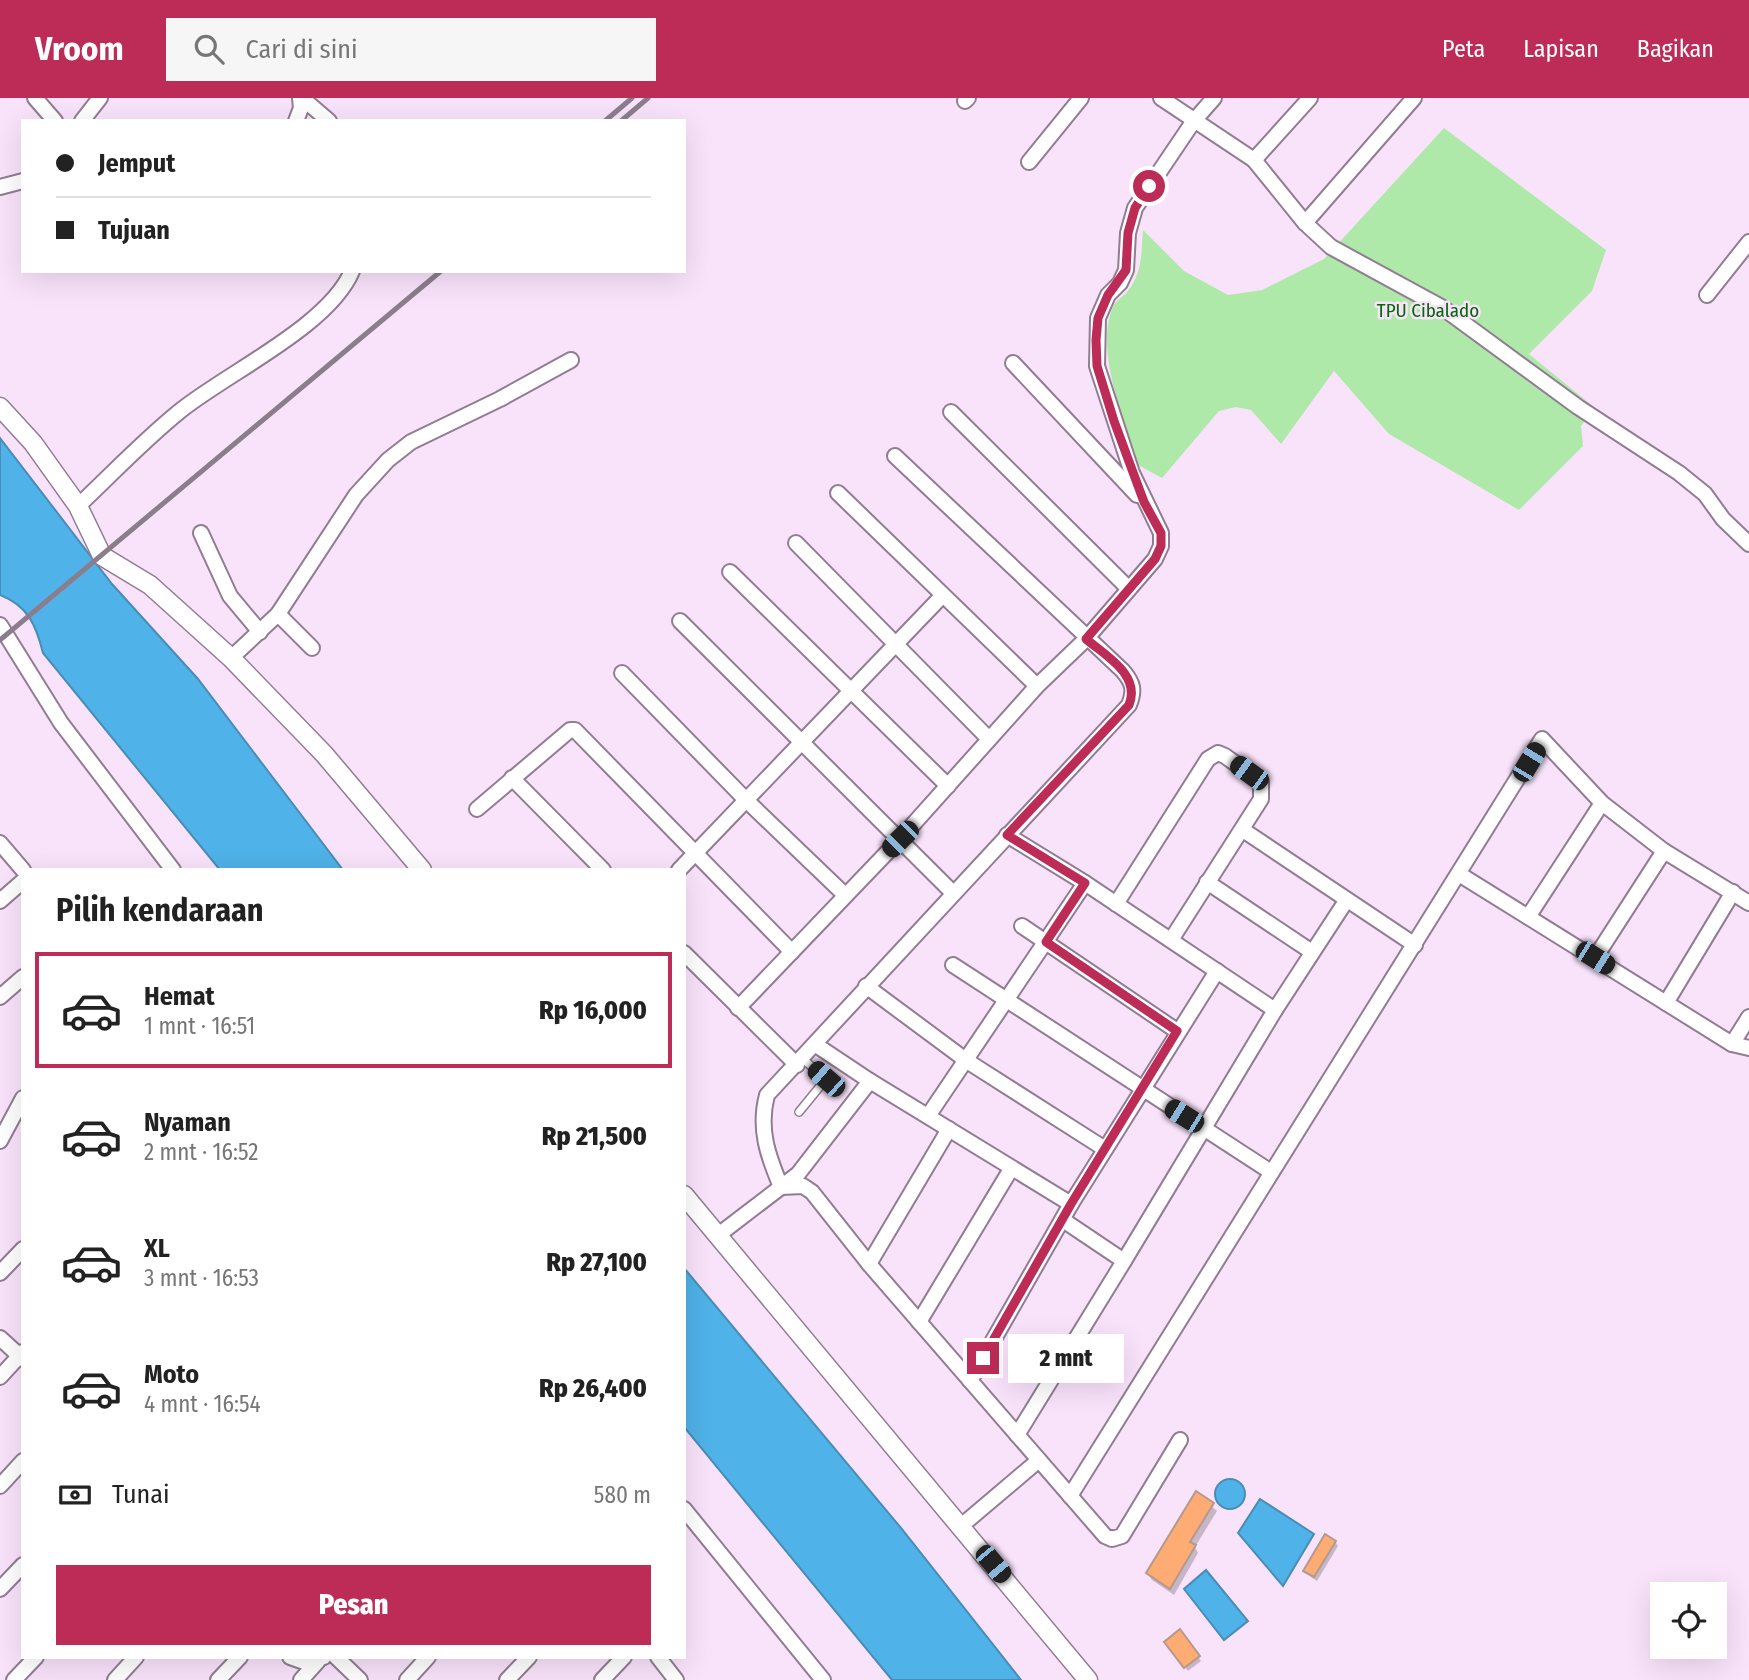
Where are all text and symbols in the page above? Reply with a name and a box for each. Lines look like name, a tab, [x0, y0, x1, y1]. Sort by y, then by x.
search box	[166, 18, 656, 81]
text: Vroom	[35, 29, 124, 69]
icon: search	[190, 30, 228, 68]
text: Cari di sini	[246, 34, 358, 65]
text: Peta	[1442, 35, 1485, 63]
text: Lapisan	[1523, 35, 1599, 63]
text: Bagikan	[1637, 35, 1714, 63]
text: Jemput	[98, 148, 175, 179]
route start	[1133, 170, 1165, 202]
text: Tujuan	[98, 215, 170, 246]
park label: TPU Cibalado	[1377, 299, 1479, 322]
car	[1510, 739, 1549, 785]
car	[1226, 752, 1273, 794]
car	[878, 817, 923, 861]
text: Pilih kendaraan	[56, 891, 264, 929]
car	[1572, 938, 1619, 978]
icon: car	[60, 979, 123, 1042]
text: Hemat	[144, 981, 215, 1012]
text: Rp 16,000	[539, 995, 647, 1026]
text: 1 mnt · 16:51	[144, 1012, 255, 1040]
car	[804, 1057, 849, 1101]
car	[1161, 1096, 1208, 1136]
icon: car	[60, 1105, 123, 1168]
text: Nyaman	[144, 1107, 231, 1138]
text: Rp 21,500	[542, 1121, 647, 1152]
text: 2 mnt · 16:52	[144, 1138, 258, 1166]
icon: car	[60, 1231, 123, 1294]
text: XL	[144, 1233, 170, 1264]
text: Rp 27,100	[546, 1247, 647, 1278]
text: 3 mnt · 16:53	[144, 1264, 259, 1292]
callout: 2 mnt	[1007, 1334, 1123, 1382]
route end	[967, 1342, 999, 1374]
text: 2 mnt	[1039, 1344, 1093, 1372]
icon: car	[60, 1357, 123, 1420]
text: Moto	[144, 1359, 199, 1390]
text: Rp 26,400	[539, 1373, 647, 1404]
text: 4 mnt · 16:54	[144, 1390, 261, 1418]
icon: cash	[56, 1476, 94, 1514]
text: Tunai	[112, 1479, 170, 1510]
text: 580 m	[594, 1481, 651, 1509]
car	[972, 1541, 1015, 1587]
button: Pesan	[56, 1565, 651, 1645]
map controls	[1650, 1582, 1727, 1659]
button: locate	[1650, 1582, 1727, 1659]

